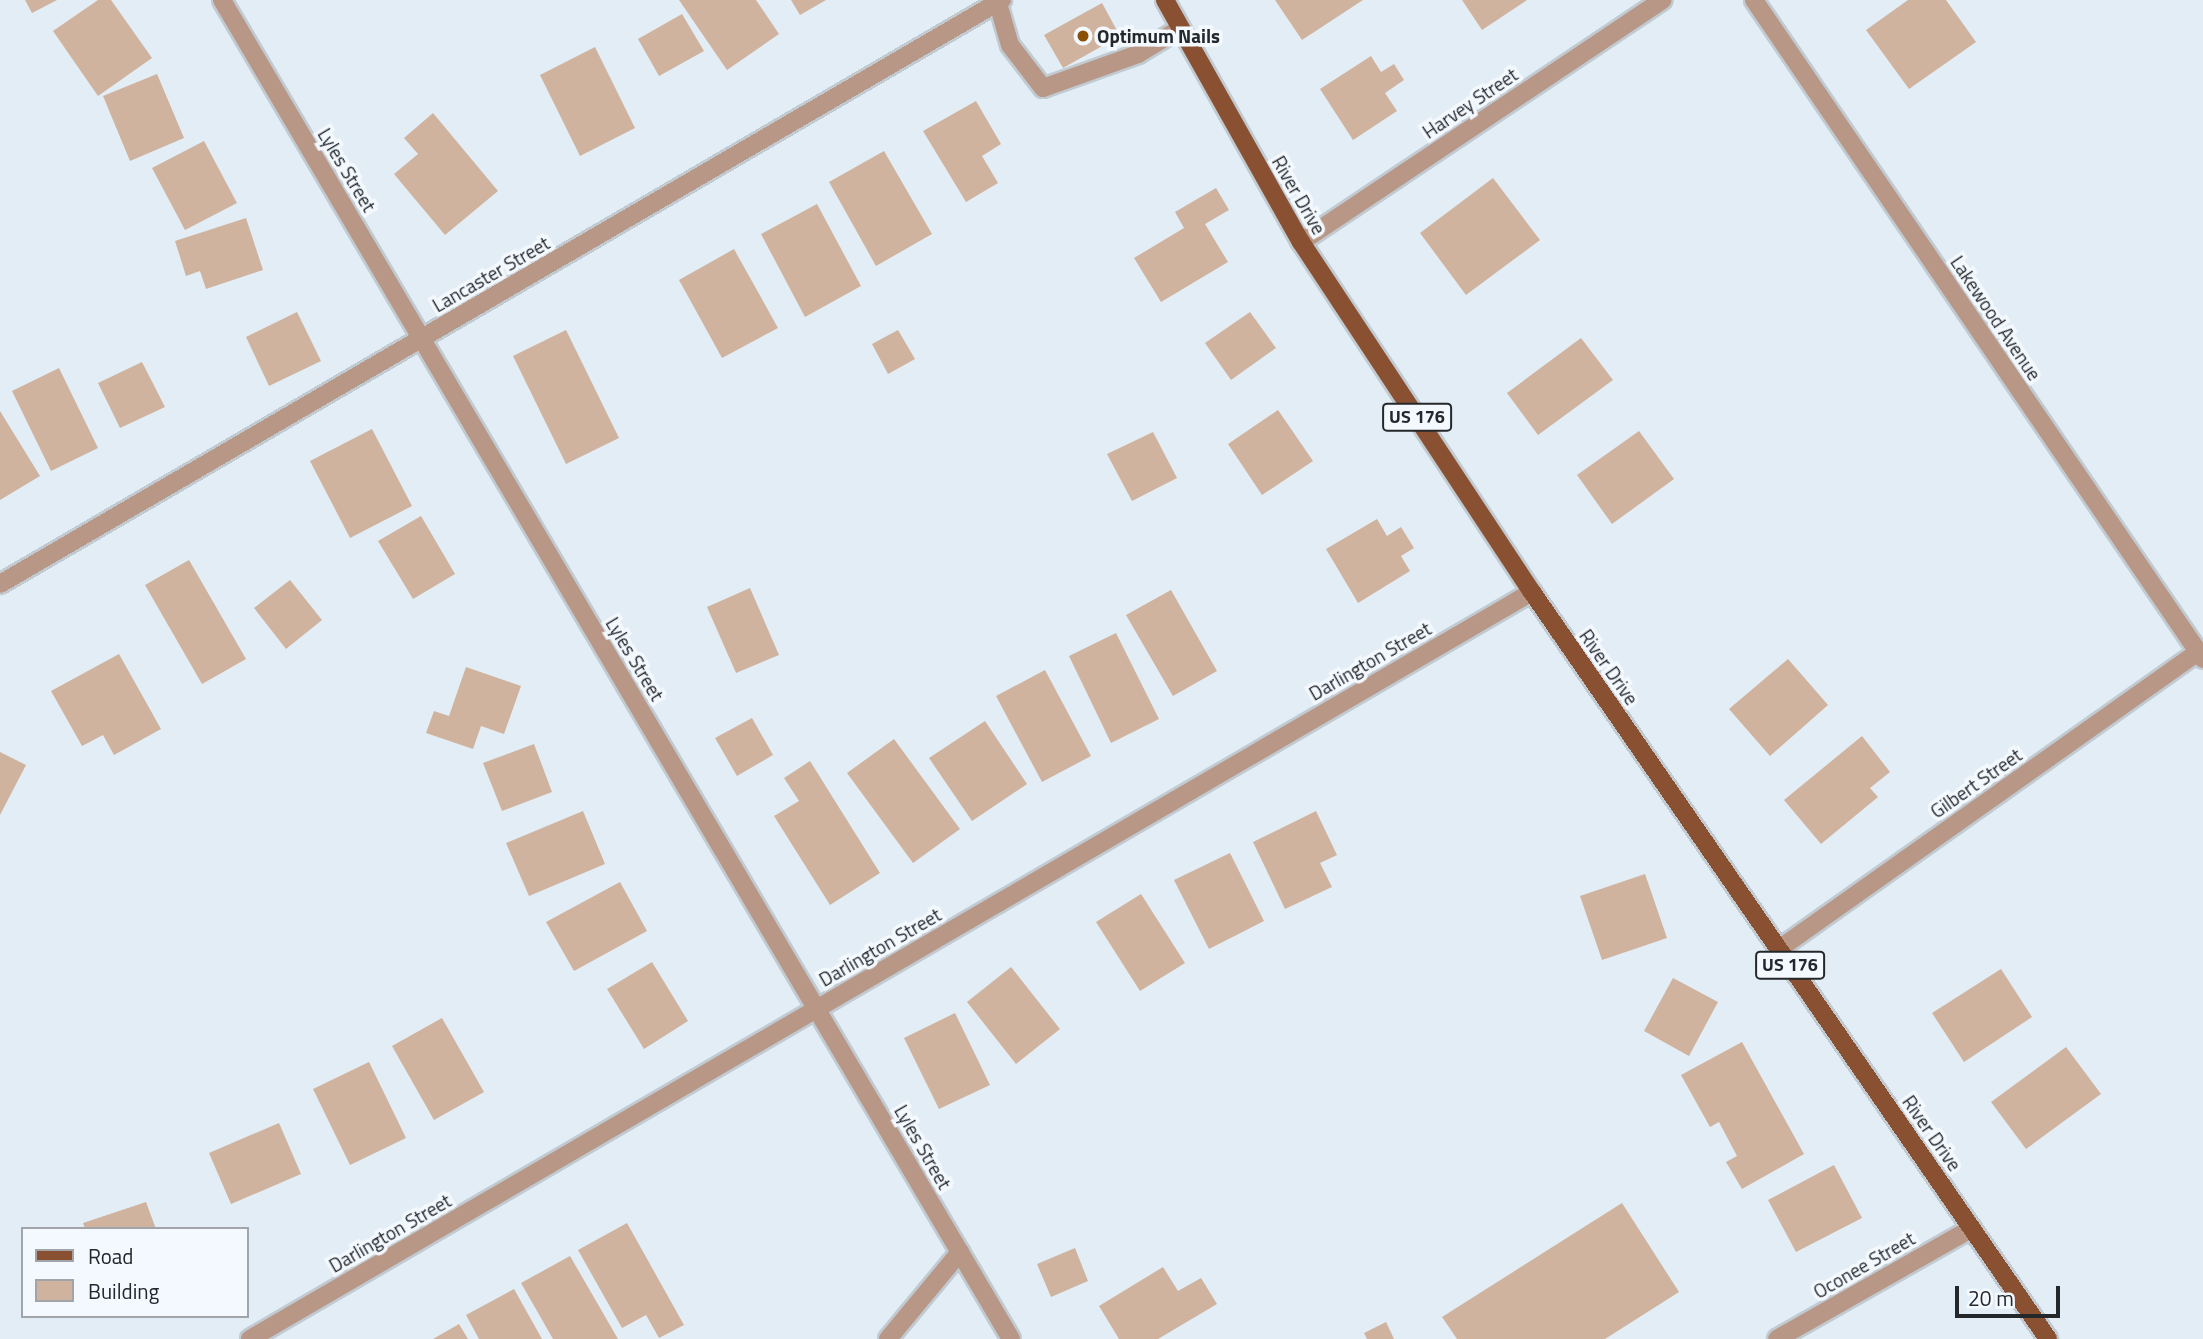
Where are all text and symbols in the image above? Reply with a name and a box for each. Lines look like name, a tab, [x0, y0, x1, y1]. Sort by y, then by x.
place label: Optimum Nails	[1097, 25, 1220, 47]
marker: Optimum Nails	[1075, 28, 1091, 44]
street label: Harvey Street	[1418, 63, 1522, 143]
street label: Lyles Street	[313, 124, 381, 216]
street label: River Drive	[1267, 152, 1331, 238]
street label: Lancaster Street	[428, 231, 554, 317]
street label: Lakewood Avenue	[1946, 251, 2046, 385]
road number: US 176	[1382, 402, 1452, 432]
street label: Lyles Street	[601, 613, 669, 705]
street label: Darlington Street	[1305, 617, 1435, 705]
street label: River Drive	[1575, 625, 1643, 709]
street label: Gilbert Street	[1926, 743, 2026, 823]
street label: Darlington Street	[815, 903, 945, 991]
road number: US 176	[1755, 950, 1825, 980]
street label: River Drive	[1898, 1091, 1966, 1175]
street label: Lyles Street	[890, 1101, 956, 1193]
street label: Darlington Street	[325, 1189, 455, 1277]
legend	[21, 1227, 248, 1318]
street label: Oconee Street	[1809, 1227, 1919, 1303]
text: Road	[88, 1240, 133, 1272]
scale bar	[1958, 1272, 2063, 1316]
text: Building	[88, 1275, 159, 1307]
text: 20 m	[1968, 1282, 2014, 1314]

